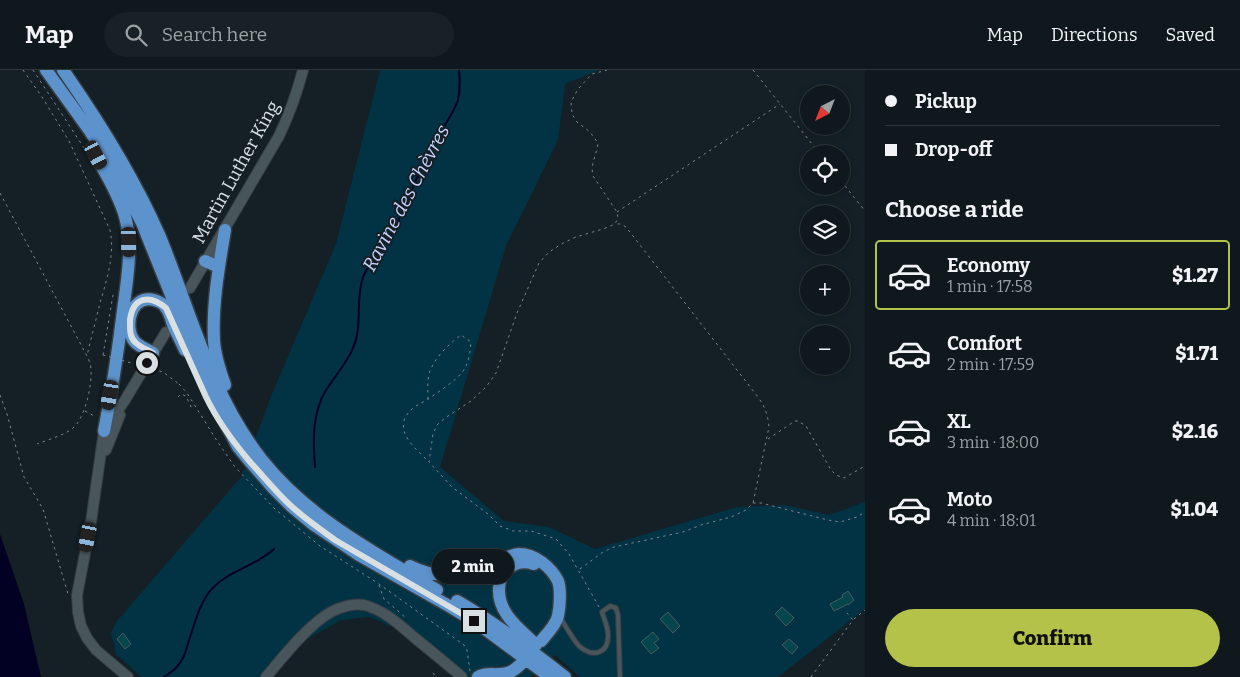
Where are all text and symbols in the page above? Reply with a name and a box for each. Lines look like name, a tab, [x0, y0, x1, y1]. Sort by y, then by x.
search box	[104, 12, 454, 57]
text: Map	[25, 21, 74, 49]
icon: search	[122, 21, 150, 49]
text: Search here	[162, 23, 267, 46]
text: Map	[987, 24, 1023, 46]
text: Directions	[1051, 24, 1138, 46]
text: Saved	[1166, 24, 1215, 46]
north arrow	[800, 85, 850, 135]
map controls	[800, 85, 850, 375]
text: Pickup	[915, 90, 977, 113]
street label: Martin Luther King	[188, 97, 284, 247]
water label: Ravine des Chèvres	[358, 121, 454, 275]
car	[82, 138, 109, 172]
text: Drop-off	[915, 138, 993, 161]
button: locate	[800, 145, 850, 195]
text: Choose a ride	[885, 196, 1024, 223]
button: layers	[800, 205, 850, 255]
car	[121, 227, 136, 257]
icon: car	[887, 253, 932, 298]
text: Economy	[947, 254, 1030, 277]
text: $1.27	[1172, 264, 1218, 287]
button: +	[800, 265, 850, 315]
text: 1 min · 17:58	[947, 277, 1033, 296]
button: −	[800, 325, 850, 375]
icon: car	[887, 331, 932, 376]
text: Comfort	[947, 332, 1022, 355]
text: $1.71	[1175, 342, 1218, 365]
route start	[136, 352, 158, 374]
text: 2 min · 17:59	[947, 355, 1034, 374]
car	[100, 379, 119, 411]
icon: car	[887, 409, 932, 454]
text: XL	[947, 410, 971, 433]
text: $2.16	[1172, 420, 1218, 443]
text: 3 min · 18:00	[947, 433, 1039, 452]
icon: car	[887, 487, 932, 532]
text: Moto	[947, 488, 993, 511]
text: $1.04	[1170, 498, 1218, 521]
text: 4 min · 18:01	[947, 511, 1036, 530]
car	[77, 521, 98, 553]
callout: 2 min	[433, 548, 515, 584]
text: 2 min	[452, 557, 494, 576]
button: Confirm	[885, 609, 1220, 667]
route end	[463, 610, 485, 632]

